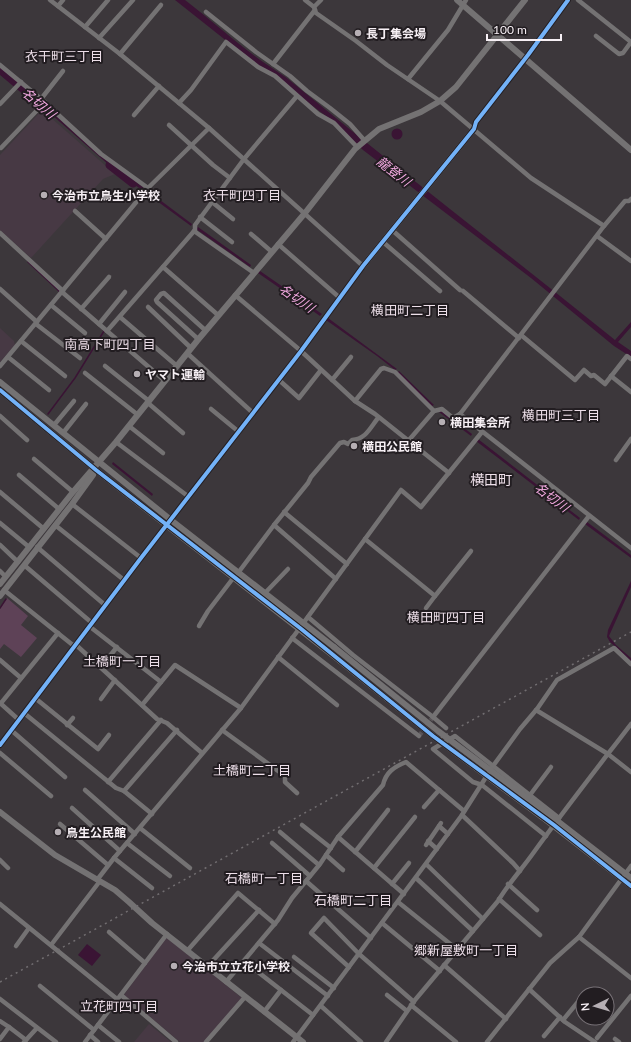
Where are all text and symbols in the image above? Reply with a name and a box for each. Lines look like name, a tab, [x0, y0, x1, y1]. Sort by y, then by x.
scale bar	[487, 16, 561, 42]
text: 100 m	[493, 22, 527, 37]
place label: 長丁集会場	[366, 26, 426, 41]
marker: 長丁集会場	[353, 28, 363, 38]
district label: 衣干町三丁目	[25, 48, 103, 64]
water label: 名切川	[19, 84, 60, 123]
water label: 龍登川	[374, 153, 416, 191]
district label: 衣干町四丁目	[203, 187, 281, 203]
place label: 今治市立鳥生小学校	[52, 188, 160, 203]
marker: 今治市立鳥生小学校	[39, 190, 49, 200]
water label: 名切川	[276, 280, 319, 317]
district label: 横田町二丁目	[371, 302, 449, 318]
district label: 南高下町四丁目	[64, 336, 156, 352]
place label: ヤマト運輸	[145, 367, 205, 382]
marker: ヤマト運輸	[132, 369, 142, 379]
district label: 横田町三丁目	[522, 407, 600, 423]
place label: 横田集会所	[450, 415, 510, 430]
marker: 横田集会所	[437, 417, 447, 427]
place label: 横田公民館	[362, 439, 422, 454]
marker: 横田公民館	[349, 441, 359, 451]
district label: 横田町	[470, 471, 512, 488]
water label: 名切川	[532, 479, 574, 516]
district label: 横田町四丁目	[407, 609, 485, 625]
district label: 土橋町一丁目	[83, 653, 161, 669]
district label: 土橋町二丁目	[213, 762, 291, 778]
place label: 鳥生公民館	[66, 825, 126, 840]
marker: 鳥生公民館	[53, 827, 63, 837]
district label: 石橋町一丁目	[225, 870, 303, 886]
district label: 石橋町二丁目	[314, 892, 392, 908]
district label: 郷新屋敷町一丁目	[414, 942, 518, 958]
place label: 今治市立立花小学校	[182, 959, 290, 974]
marker: 今治市立立花小学校	[169, 961, 179, 971]
north arrow	[575, 986, 615, 1026]
district label: 立花町四丁目	[80, 998, 158, 1014]
text: N	[578, 1002, 591, 1012]

